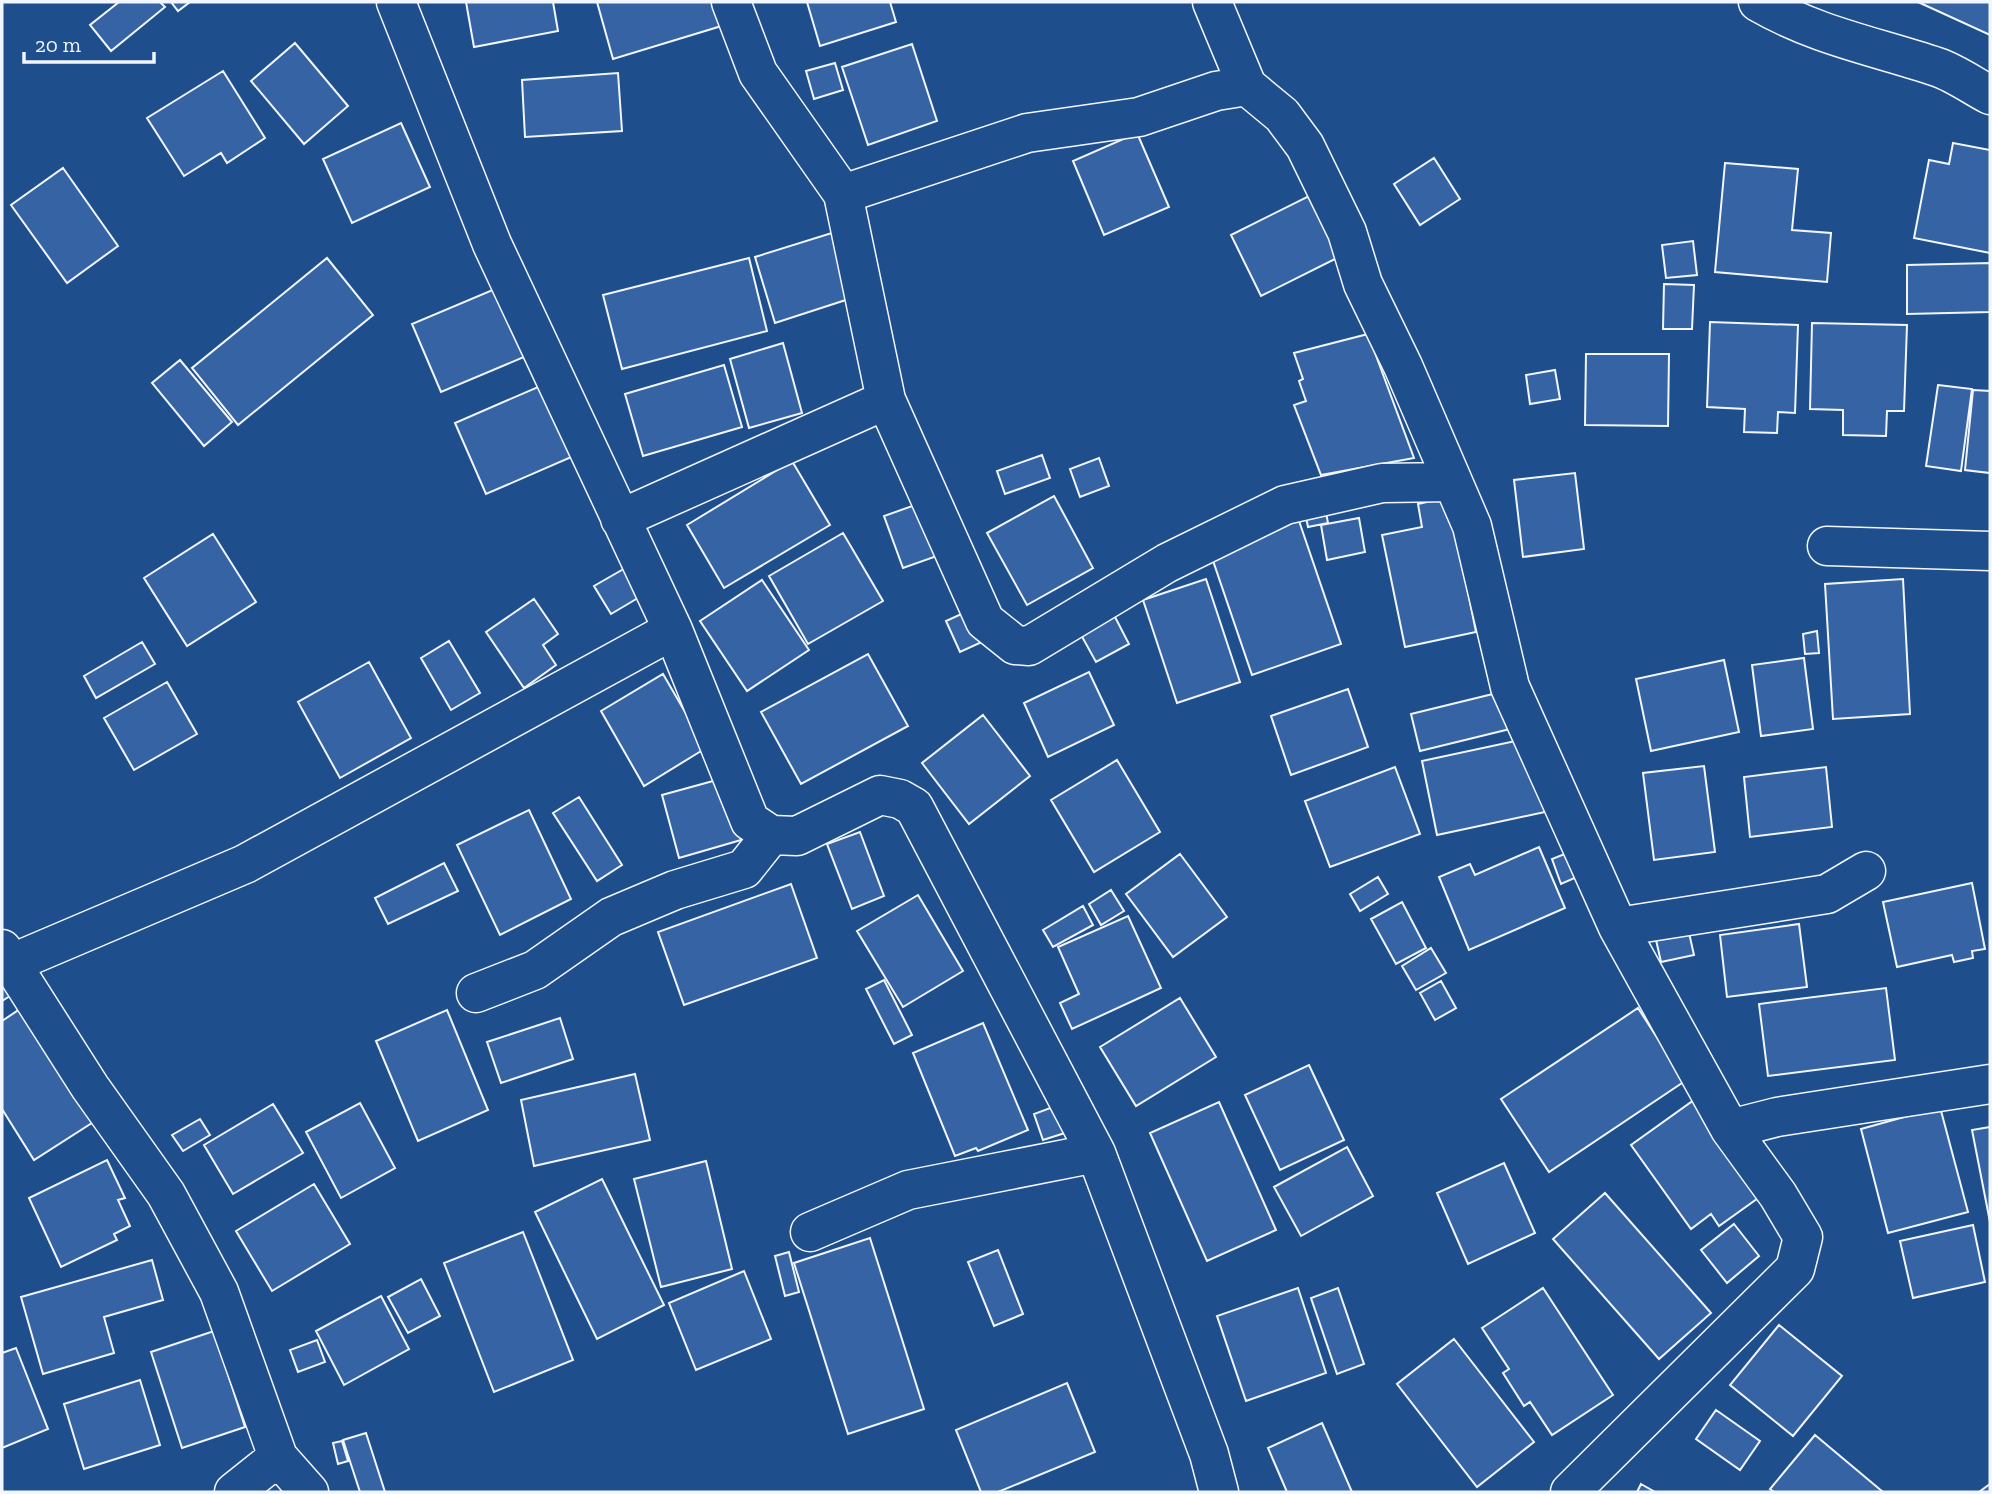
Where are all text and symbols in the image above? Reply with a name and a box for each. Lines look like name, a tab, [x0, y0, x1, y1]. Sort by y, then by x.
scale bar	[24, 21, 154, 65]
text: 20 m	[35, 32, 81, 57]

